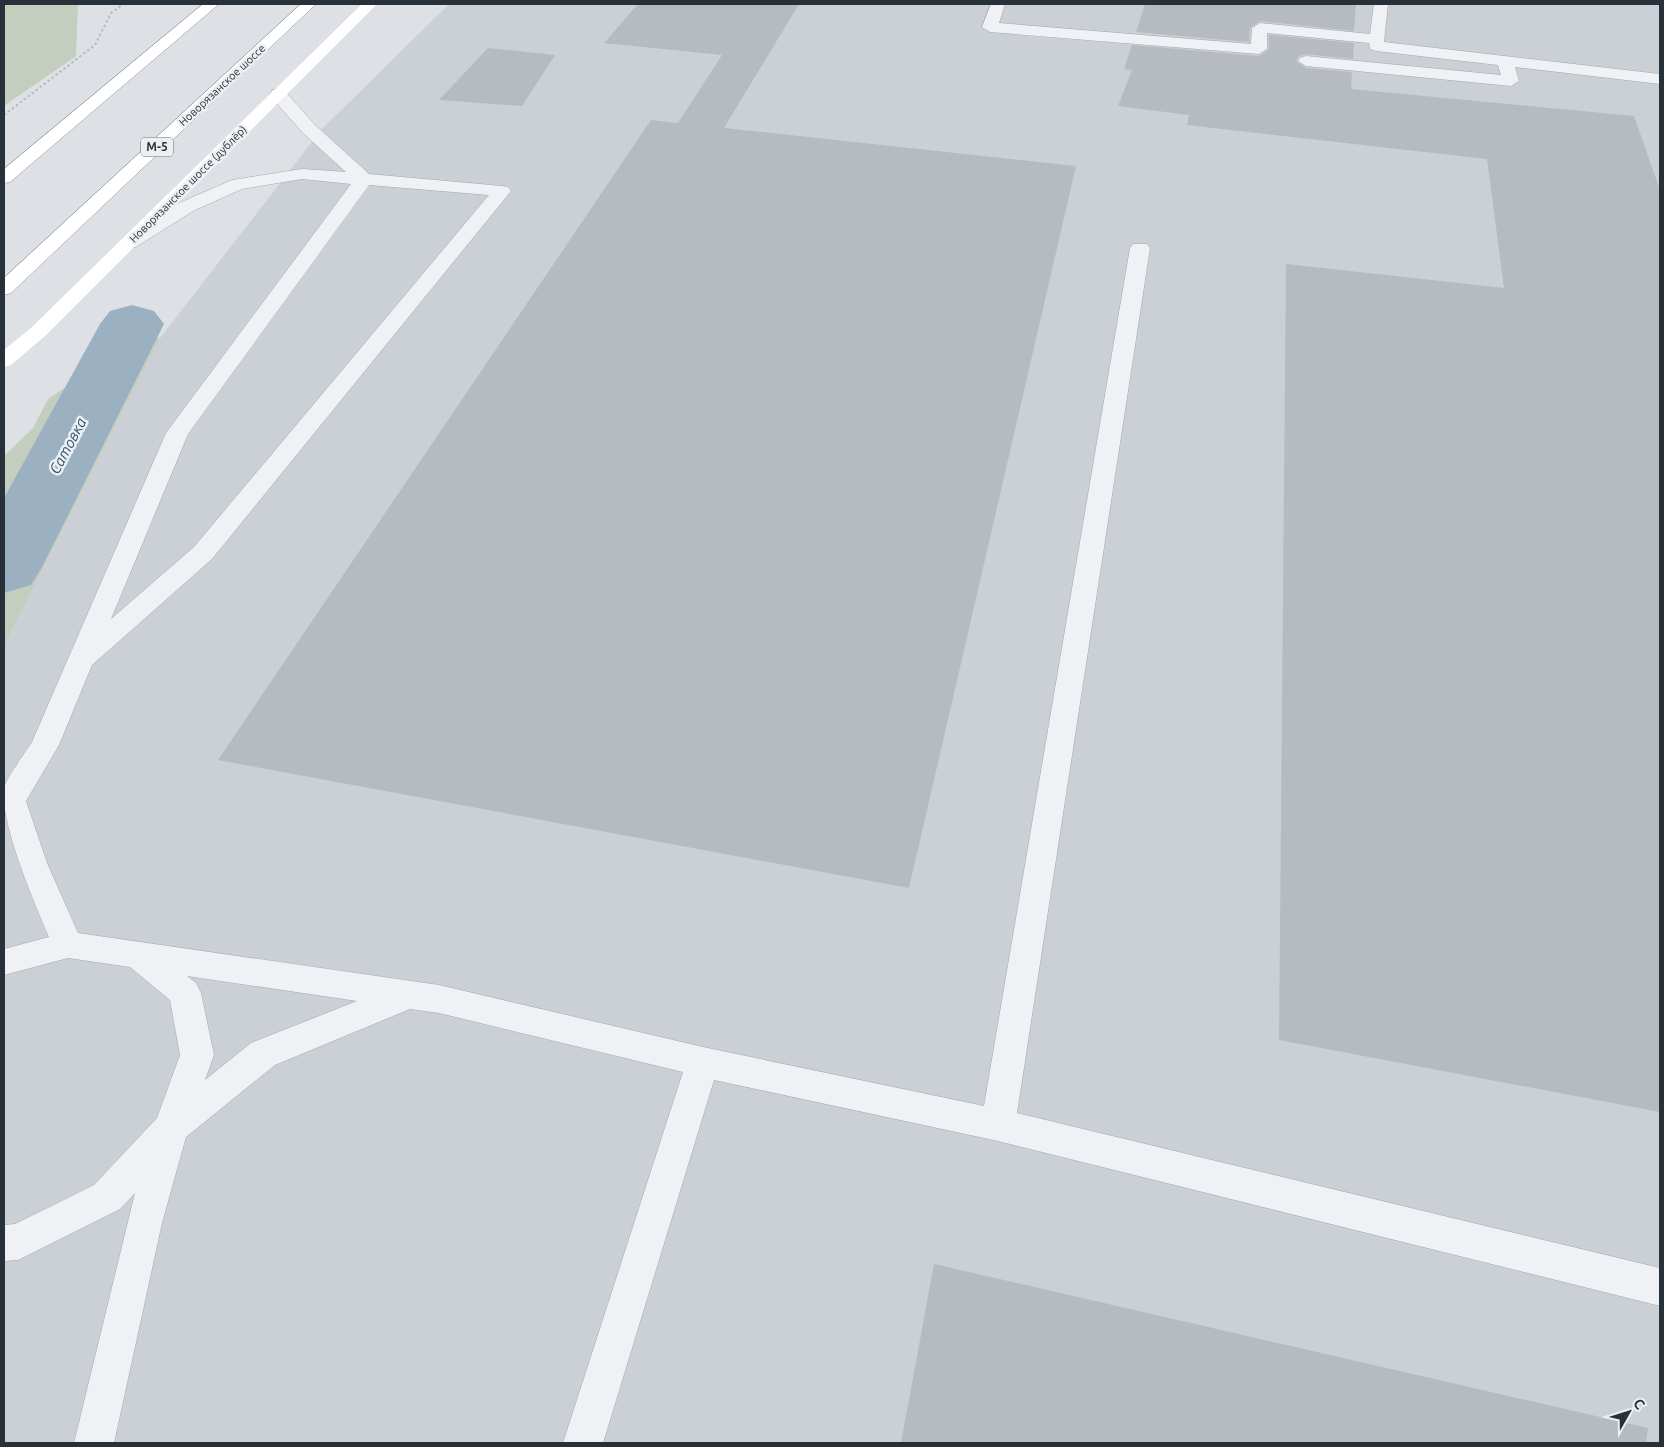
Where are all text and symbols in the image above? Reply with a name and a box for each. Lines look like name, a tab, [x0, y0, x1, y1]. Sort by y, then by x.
street label: Новорязанское шоссе	[176, 42, 268, 128]
street label: Новорязанское шоссе (дублёр)	[127, 123, 250, 246]
road number: М-5	[141, 138, 173, 156]
water label: Сатовка	[46, 415, 89, 477]
north arrow	[1604, 1387, 1654, 1437]
text: С	[1630, 1395, 1648, 1412]

